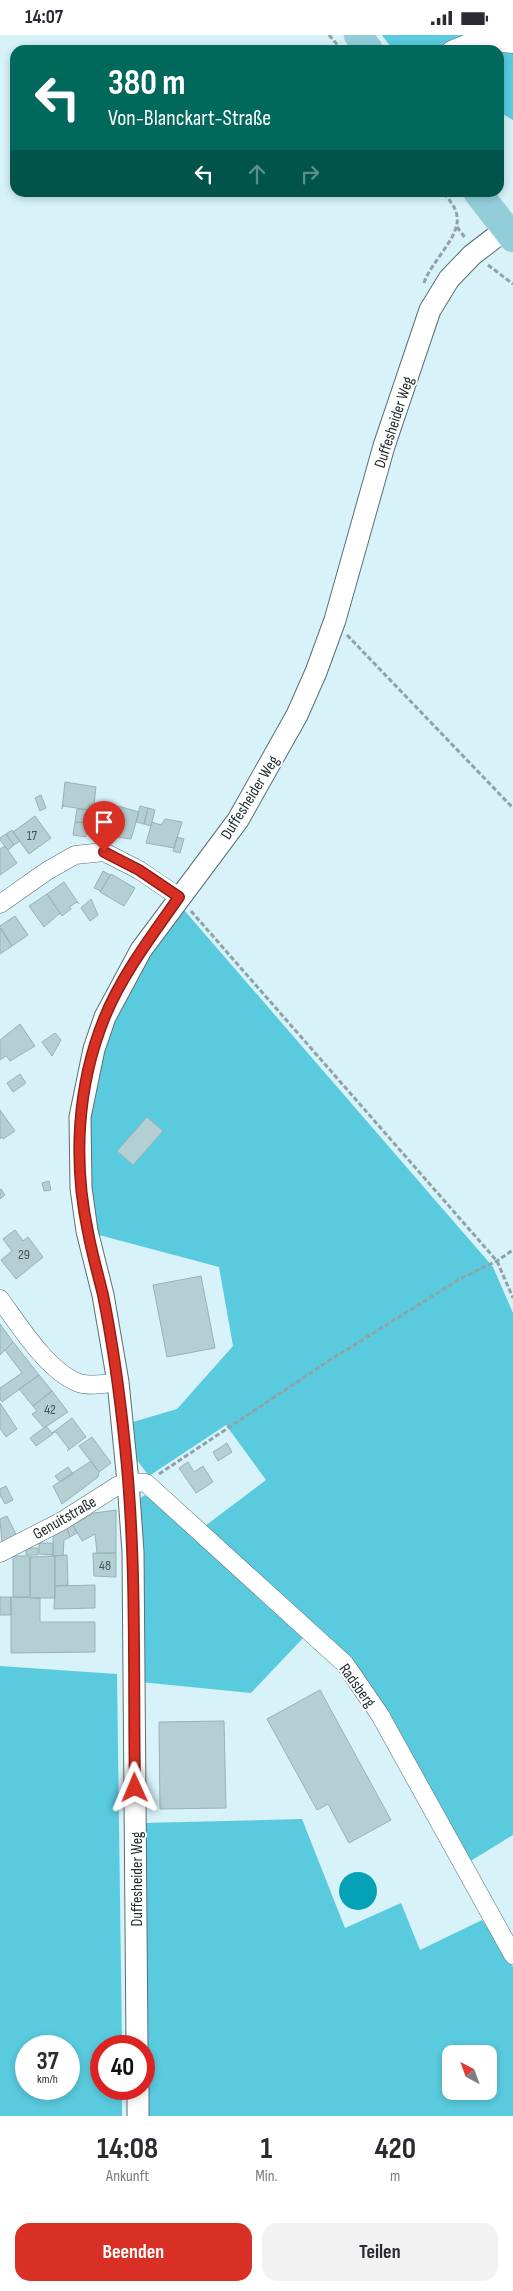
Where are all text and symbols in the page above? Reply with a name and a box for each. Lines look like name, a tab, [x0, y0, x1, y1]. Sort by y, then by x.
text: 14:07	[25, 6, 63, 29]
text: 380 m	[108, 62, 186, 105]
icon: left	[25, 65, 90, 130]
text: Von-Blanckart-Straße	[108, 105, 271, 132]
icon: left	[190, 160, 218, 188]
icon: ahead	[243, 160, 271, 188]
icon: right	[296, 160, 324, 188]
street label: Duffesheider Weg	[371, 374, 418, 471]
street label: Duffesheider Weg	[217, 752, 284, 843]
pin	[83, 801, 125, 852]
icon: arrive	[90, 808, 118, 836]
house number: 17	[27, 827, 38, 844]
house number: 29	[18, 1246, 30, 1263]
house number: 42	[44, 1401, 56, 1418]
street label: Genuitstraße	[30, 1493, 100, 1544]
house number: 48	[99, 1557, 111, 1574]
street label: Radsberg	[335, 1660, 379, 1711]
position arrow	[108, 1761, 160, 1813]
street label: Duffesheider Weg	[128, 1831, 147, 1927]
speed limit sign: 40	[90, 2035, 155, 2100]
north arrow	[442, 2045, 498, 2100]
map controls	[442, 2045, 497, 2100]
text: 37	[36, 2046, 59, 2077]
text: km/h	[37, 2072, 58, 2087]
text: 14:08	[97, 2131, 158, 2167]
text: 1	[260, 2131, 272, 2167]
text: 420	[375, 2131, 416, 2167]
text: Ankunft	[106, 2167, 149, 2186]
text: Min.	[255, 2167, 278, 2186]
text: m	[390, 2167, 400, 2186]
button: Beenden	[15, 2223, 252, 2281]
button: Teilen	[262, 2223, 498, 2281]

